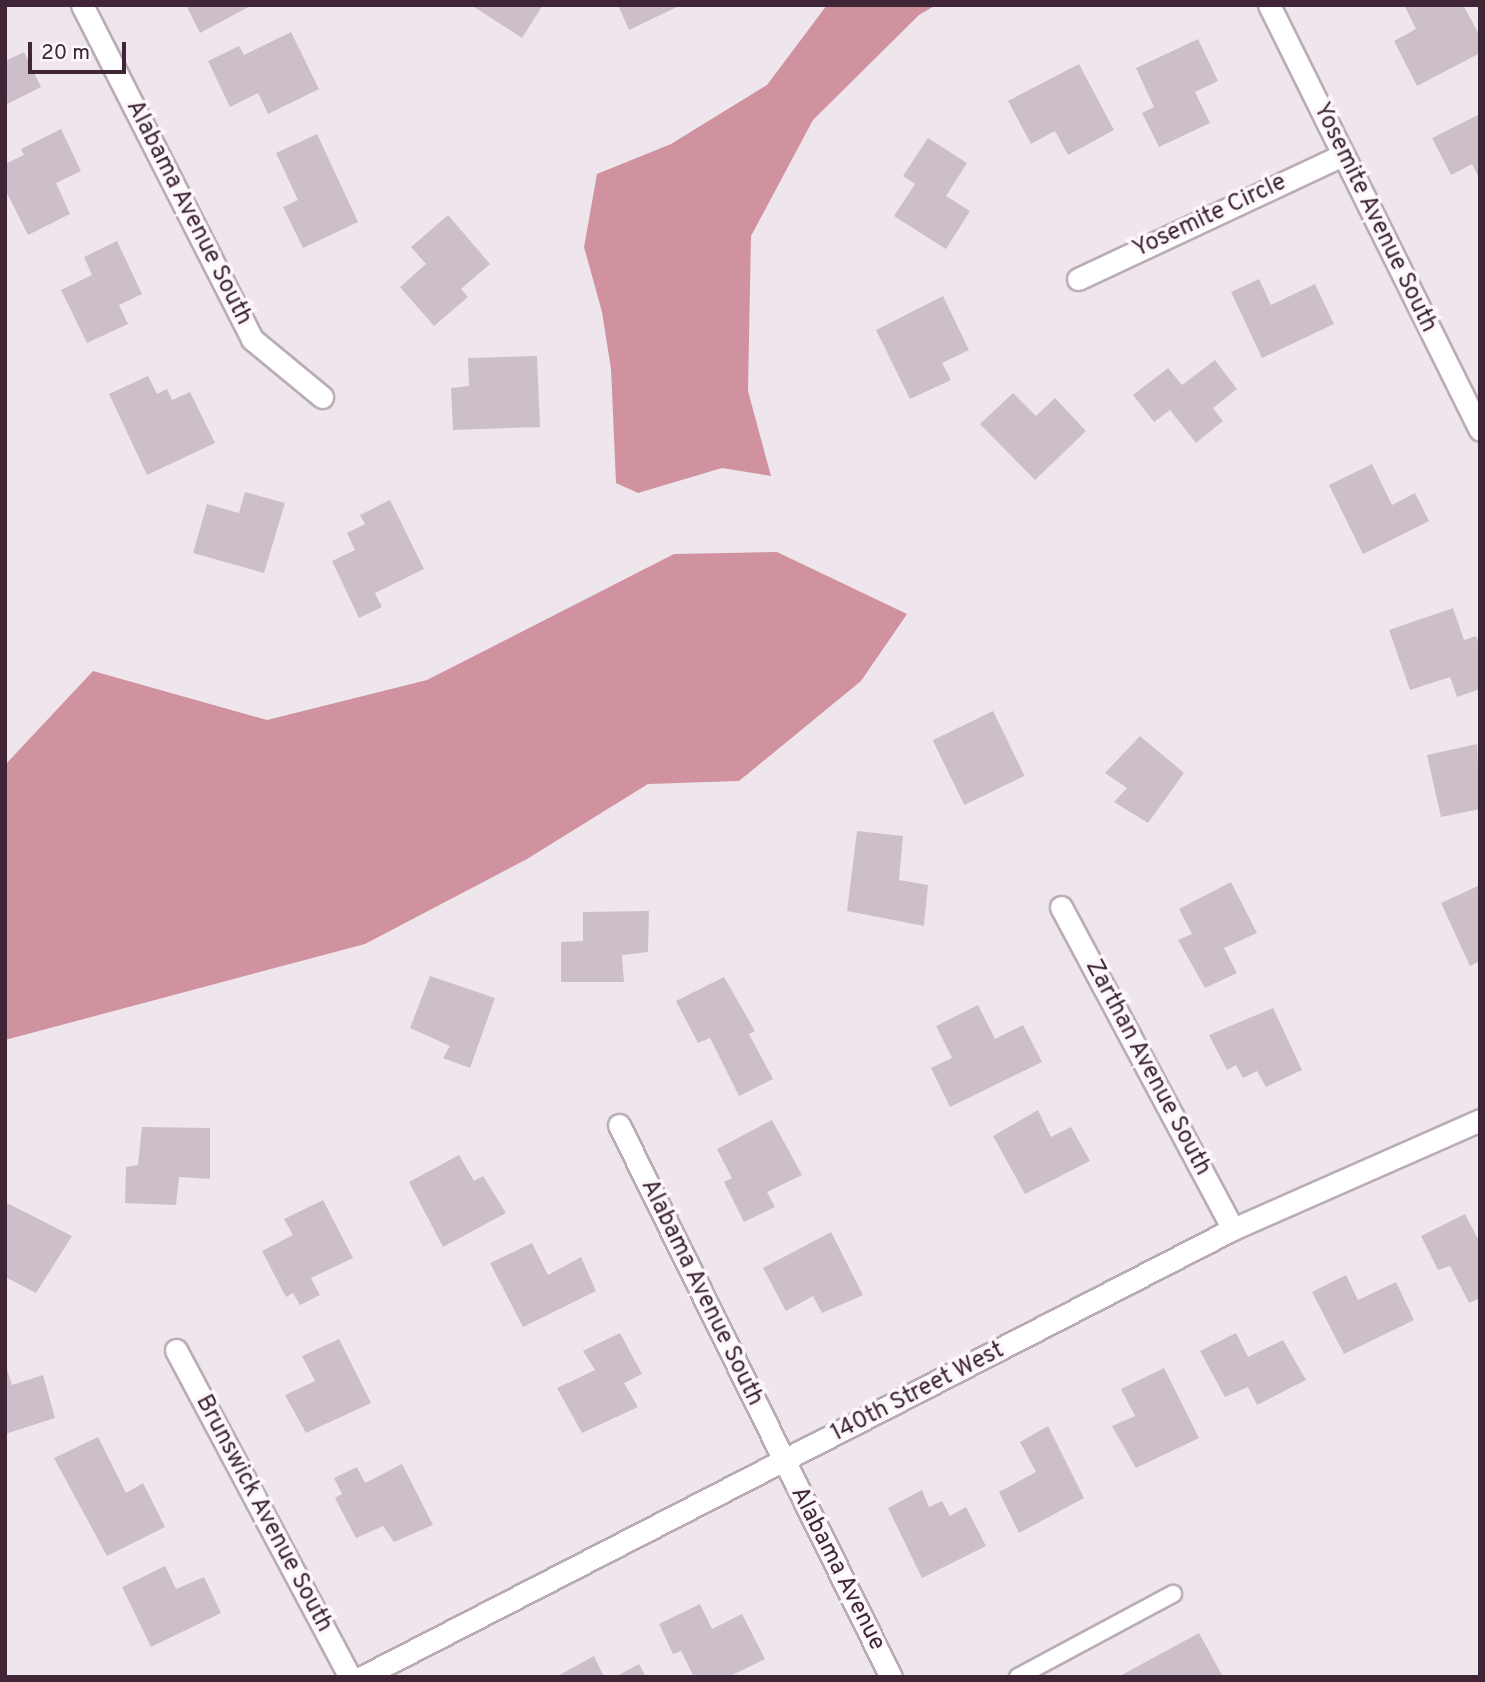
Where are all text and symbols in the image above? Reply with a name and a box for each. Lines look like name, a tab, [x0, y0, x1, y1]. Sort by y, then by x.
scale bar	[32, 28, 130, 72]
text: 20 m	[41, 40, 90, 67]
street label: Alabama Avenue South	[119, 95, 257, 331]
street label: Yosemite Avenue South	[1306, 98, 1442, 338]
street label: Yosemite Circle	[1129, 169, 1291, 265]
street label: Zarthan Avenue South	[1078, 955, 1216, 1181]
street label: Alabama Avenue South	[633, 1175, 769, 1411]
street label: 140th Street West	[827, 1337, 1009, 1449]
street label: Brunswick Avenue South	[188, 1390, 338, 1638]
street label: Alabama Avenue	[783, 1482, 891, 1656]

